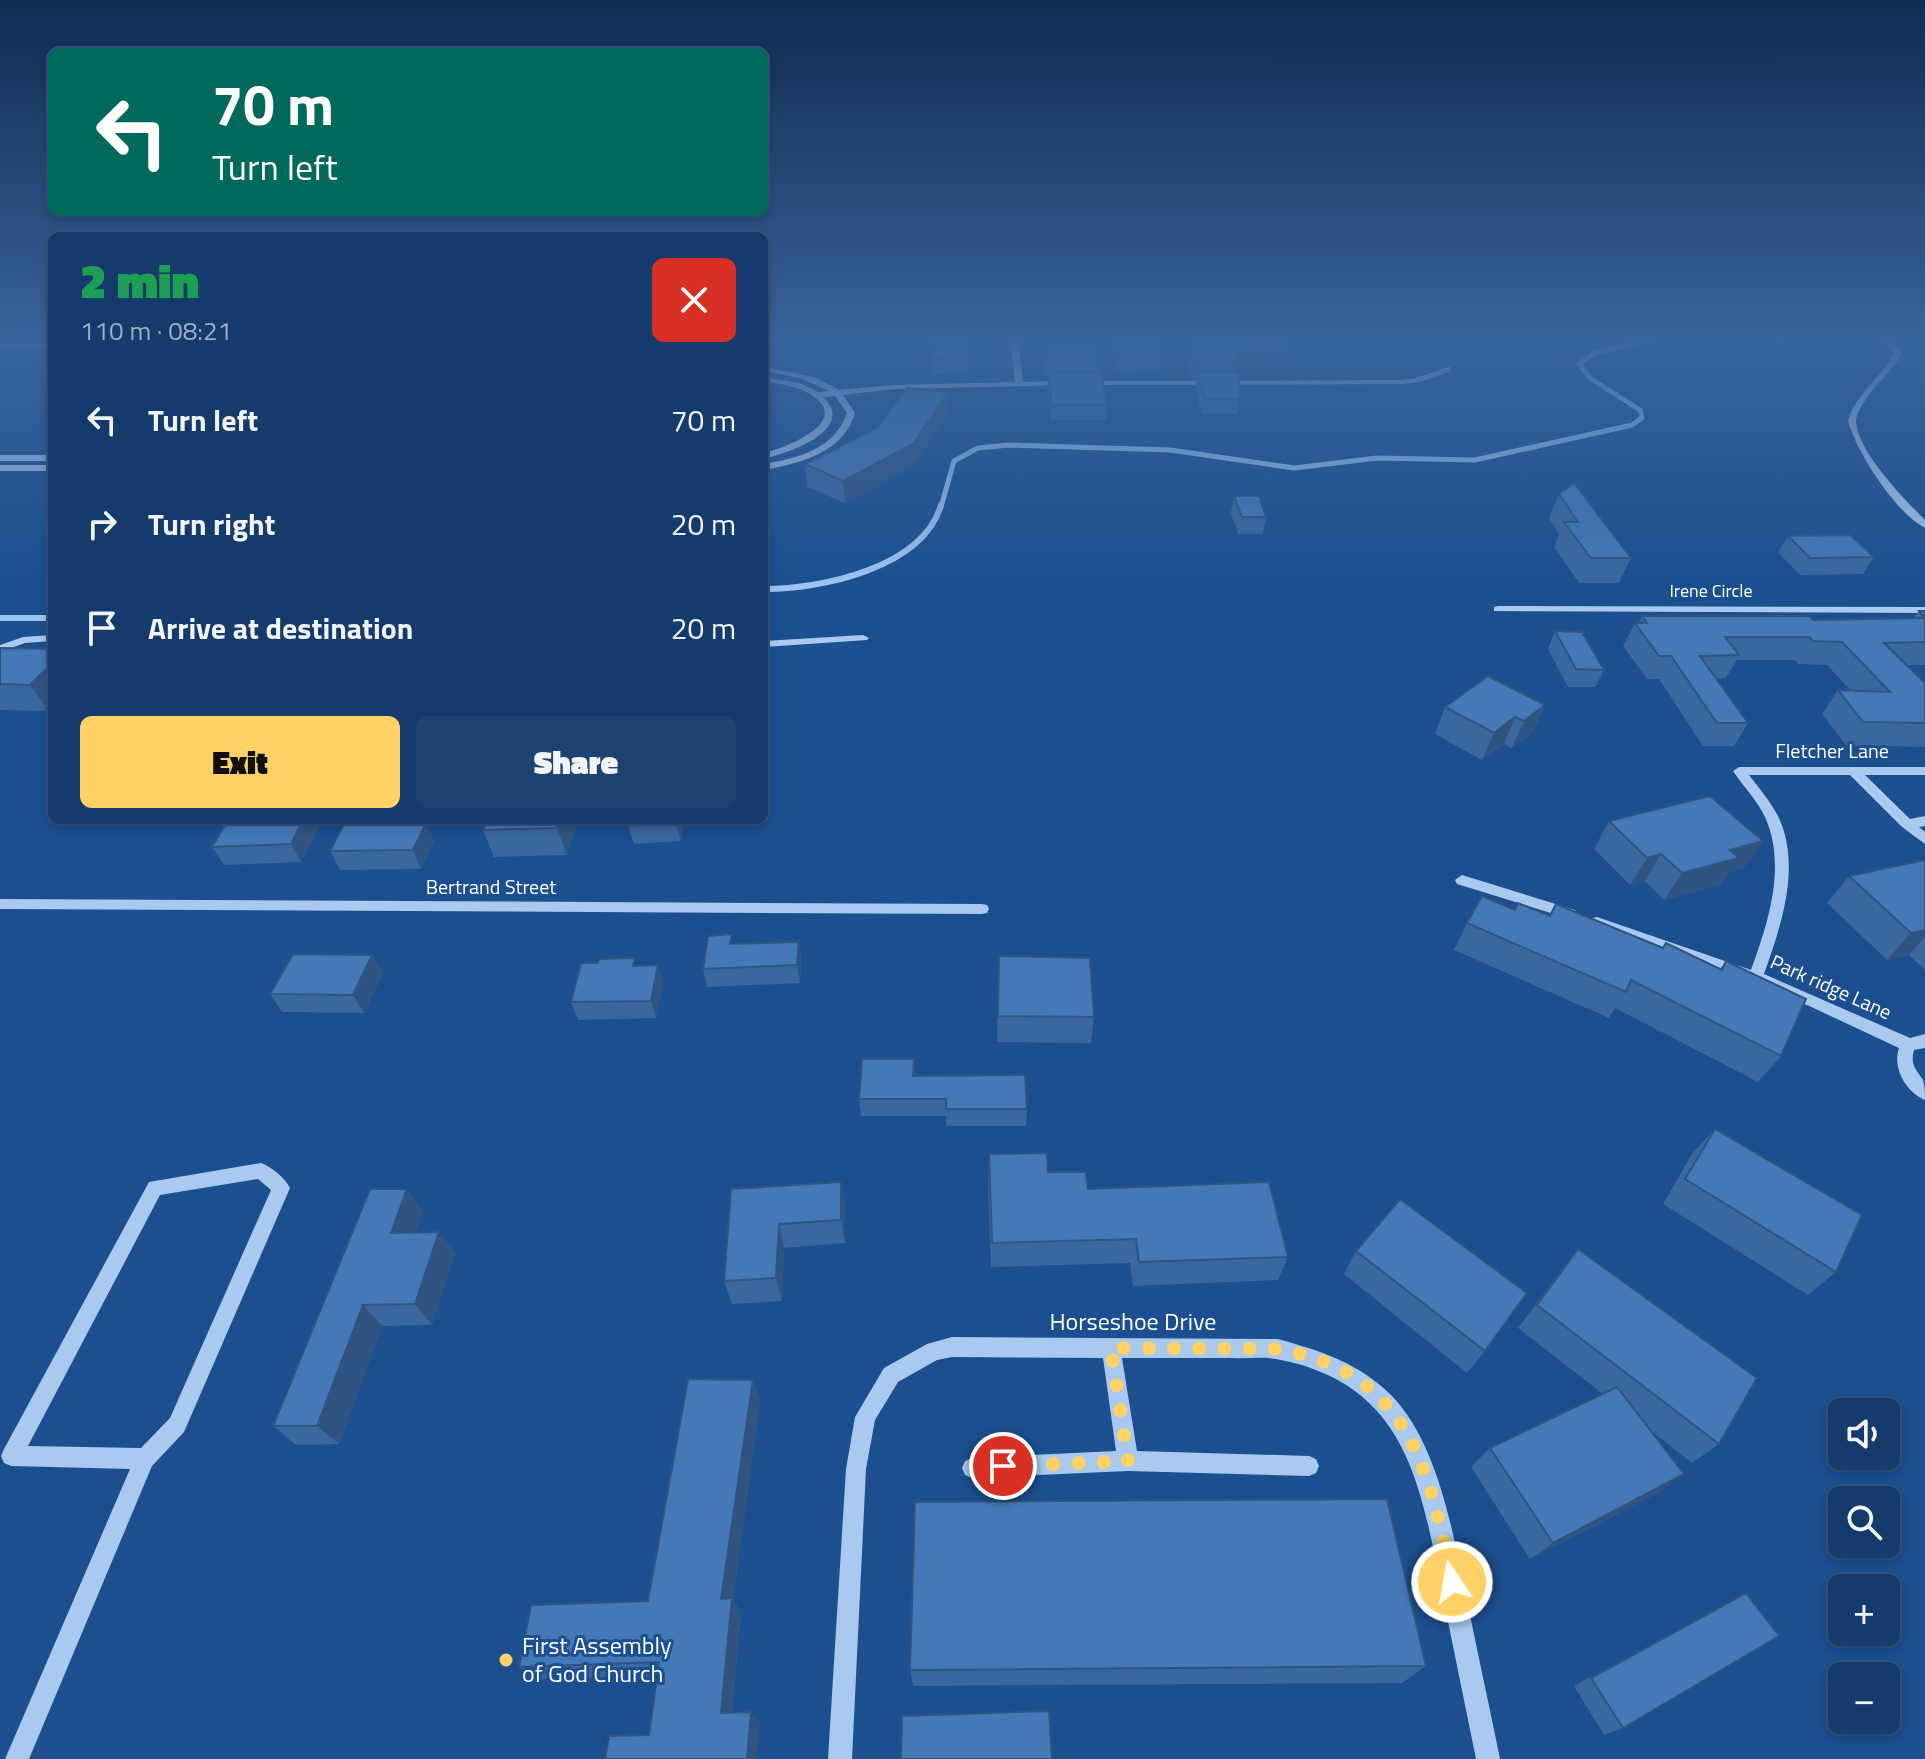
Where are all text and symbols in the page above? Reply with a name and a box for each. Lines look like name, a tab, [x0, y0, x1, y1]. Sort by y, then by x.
text: 70 m	[212, 62, 334, 147]
icon: left	[80, 80, 184, 184]
text: Turn left	[212, 139, 338, 194]
text: 2 min	[80, 244, 199, 317]
button: close	[652, 258, 736, 342]
text: 110 m · 08:21	[80, 311, 232, 350]
text: Turn left	[148, 397, 258, 443]
text: 70 m	[671, 397, 736, 443]
icon: left	[80, 398, 124, 442]
text: Turn right	[148, 501, 276, 547]
text: 20 m	[671, 501, 736, 547]
icon: right	[80, 502, 124, 546]
street label: Irene Circle	[1669, 577, 1753, 604]
text: Arrive at destination	[148, 605, 413, 651]
text: 20 m	[671, 605, 736, 651]
icon: arrive	[80, 606, 124, 650]
button: Exit	[80, 716, 400, 808]
button: Share	[416, 716, 736, 808]
street label: Fletcher Lane	[1775, 735, 1889, 766]
street label: Bertrand Street	[426, 871, 556, 902]
street label: Park ridge Lane	[1766, 946, 1897, 1027]
street label: Horseshoe Drive	[1050, 1303, 1216, 1339]
map controls	[1828, 1398, 1900, 1734]
button: sound	[1828, 1398, 1900, 1470]
pin	[969, 1432, 1037, 1500]
icon: arrive	[981, 1444, 1025, 1488]
button: search	[1828, 1486, 1900, 1558]
position arrow	[1410, 1540, 1494, 1624]
button: +	[1828, 1574, 1900, 1646]
place label: First Assembly of God Church	[522, 1627, 672, 1691]
marker: First Assembly of God Church	[497, 1651, 515, 1669]
button: −	[1828, 1662, 1900, 1734]

